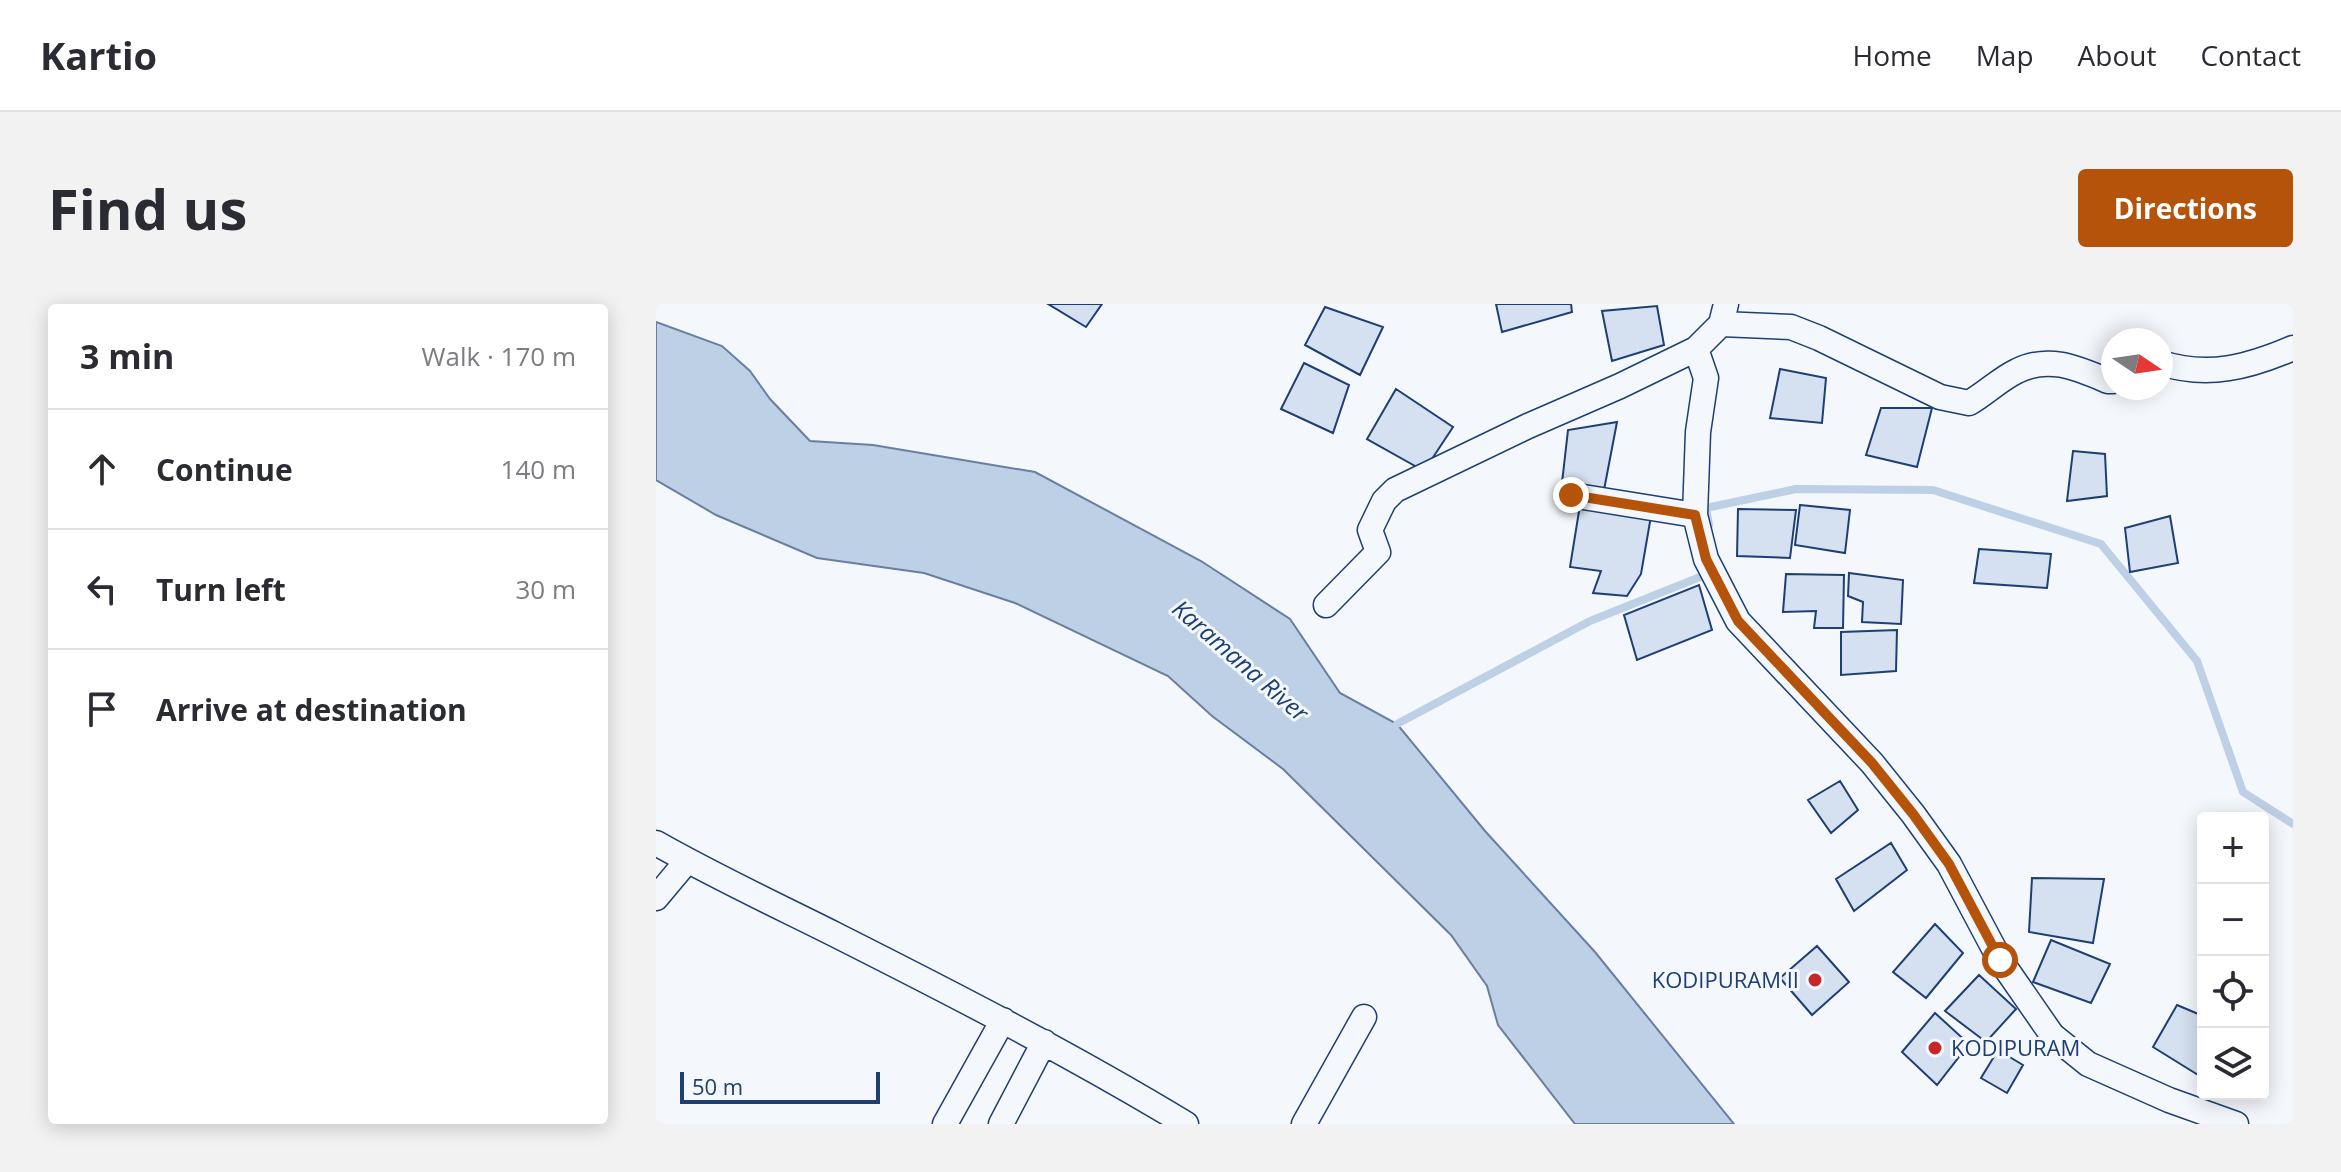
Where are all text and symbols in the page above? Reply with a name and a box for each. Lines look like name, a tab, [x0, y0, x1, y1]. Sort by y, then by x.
text: Kartio	[40, 29, 157, 81]
text: Home	[1853, 36, 1932, 74]
text: Map	[1976, 36, 2034, 74]
text: About	[2078, 36, 2156, 74]
text: Contact	[2200, 36, 2301, 74]
button: Directions	[2078, 169, 2293, 247]
text: Find us	[48, 170, 247, 246]
north arrow	[2101, 328, 2173, 400]
text: 3 min	[80, 333, 174, 379]
text: Walk · 170 m	[422, 338, 576, 374]
icon: ahead	[80, 447, 124, 491]
text: Continue	[156, 449, 293, 490]
text: 140 m	[501, 451, 576, 487]
route end	[1553, 477, 1589, 513]
icon: left	[80, 567, 124, 611]
text: Turn left	[156, 569, 286, 610]
text: 30 m	[515, 571, 576, 607]
water label: Karamana River	[1166, 592, 1317, 729]
icon: arrive	[80, 687, 124, 731]
text: Arrive at destination	[156, 689, 467, 730]
map controls	[2197, 812, 2269, 1100]
button: +	[2197, 812, 2269, 884]
button: −	[2197, 884, 2269, 956]
route start	[1982, 942, 2018, 978]
button: locate	[2197, 956, 2269, 1028]
place label: KODIPURAM II	[1652, 964, 1799, 994]
marker: KODIPURAM II	[1806, 971, 1824, 989]
button: layers	[2197, 1028, 2269, 1100]
place label: KODIPURAM	[1951, 1032, 2080, 1062]
marker: KODIPURAM	[1926, 1039, 1944, 1057]
scale bar	[680, 1068, 880, 1104]
text: 50 m	[692, 1071, 743, 1101]

